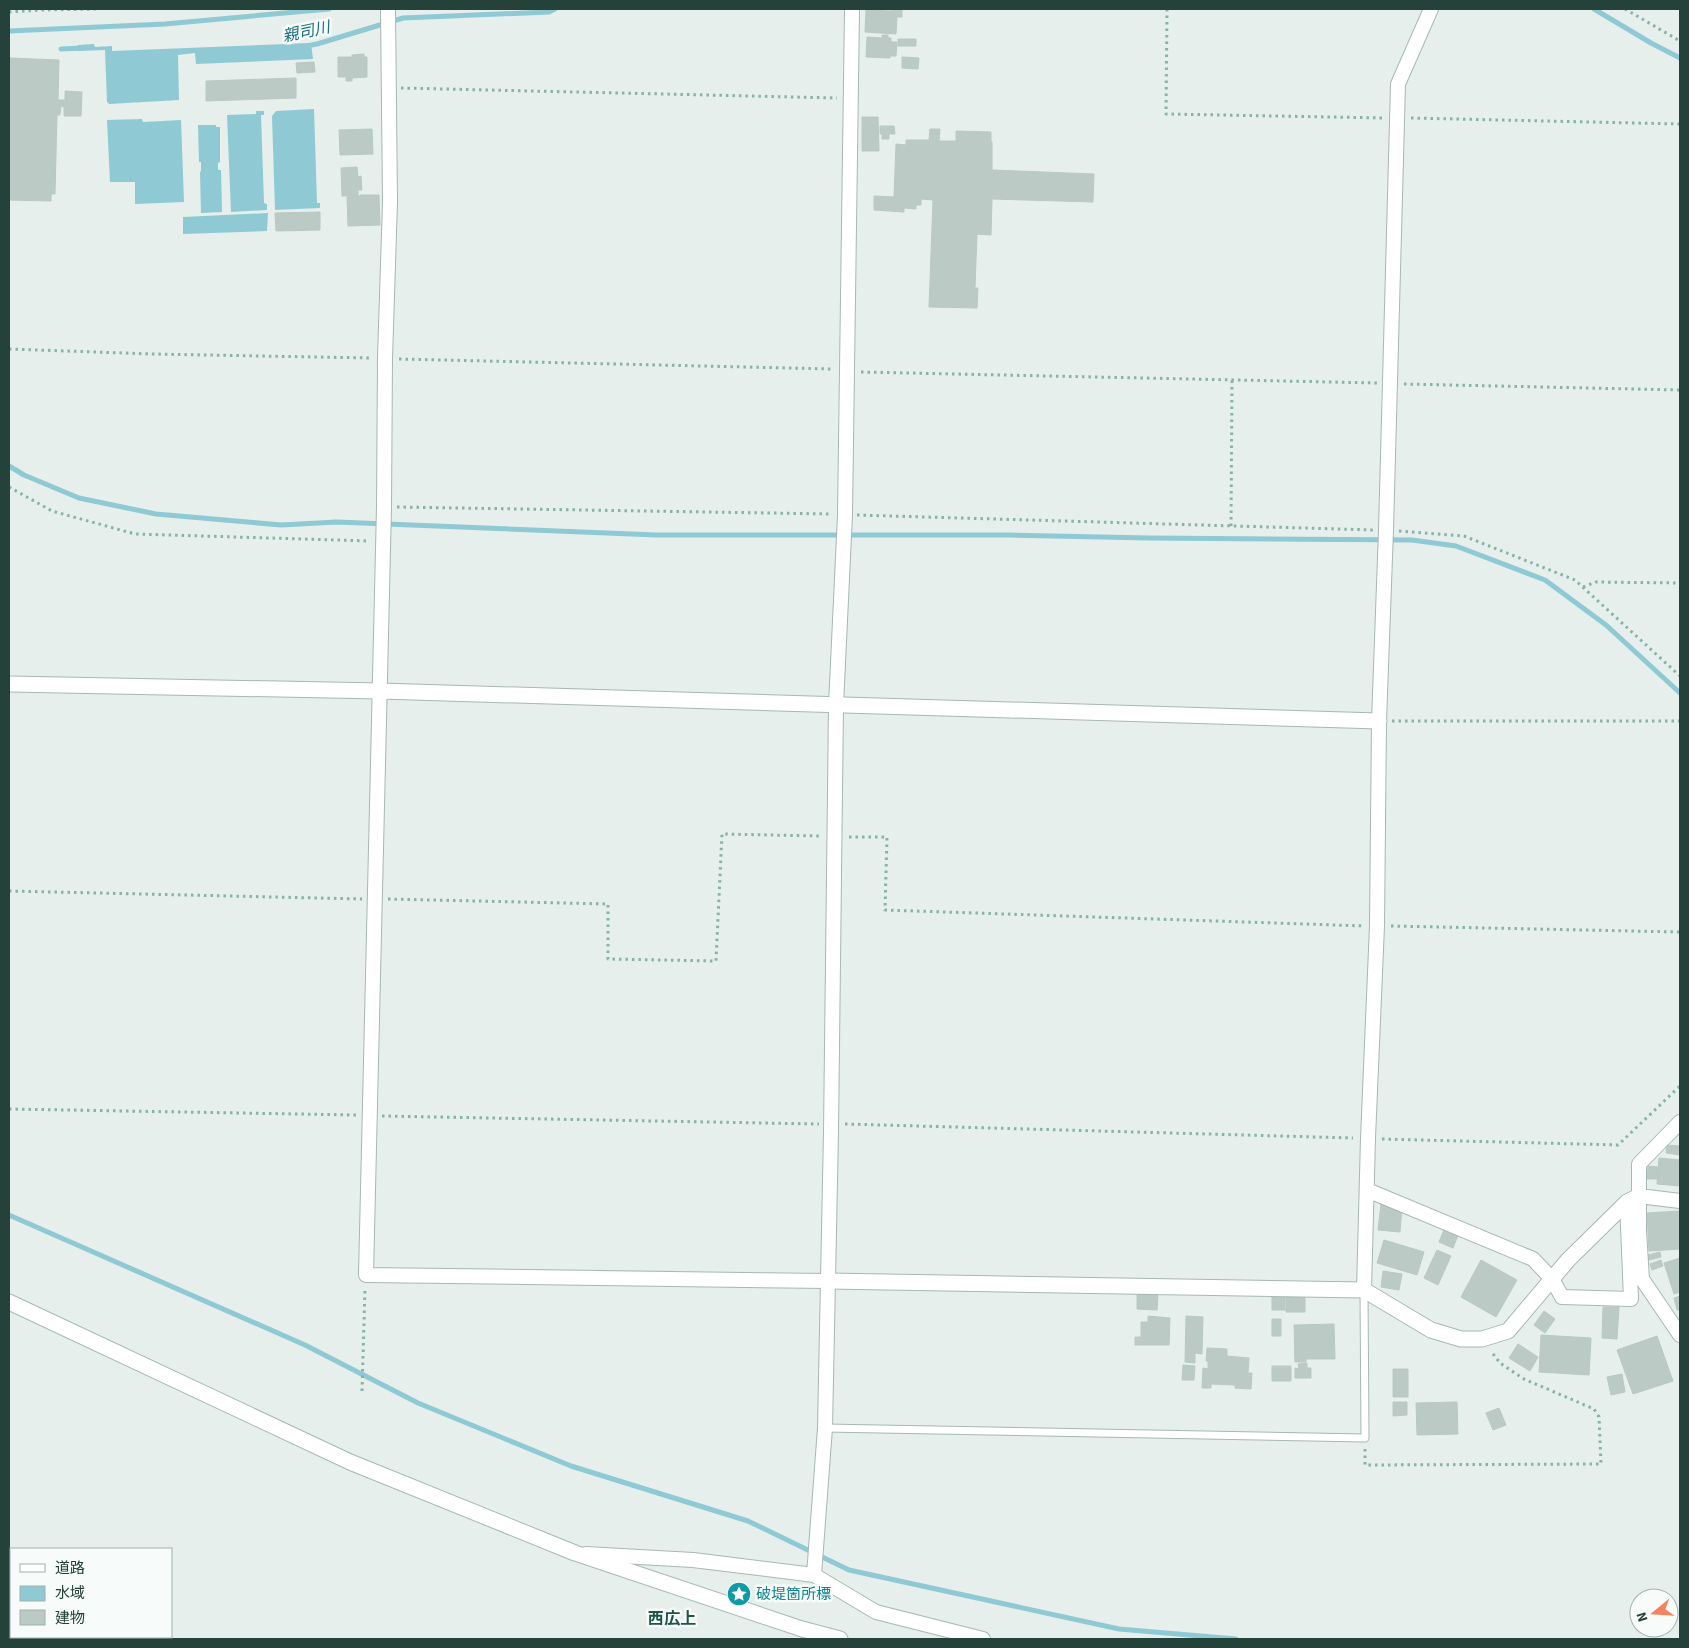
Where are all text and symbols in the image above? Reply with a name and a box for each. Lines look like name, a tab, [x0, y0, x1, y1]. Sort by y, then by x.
water label: 親司川	[280, 16, 334, 48]
legend	[10, 1548, 172, 1638]
text: 道路	[55, 1558, 85, 1579]
place icon: 破堤箇所標	[726, 1581, 752, 1607]
text: 水域	[55, 1583, 85, 1604]
place label: 破堤箇所標	[756, 1584, 831, 1605]
north arrow	[1629, 1588, 1679, 1638]
text: 建物	[55, 1608, 85, 1629]
district label: 西広上	[648, 1608, 696, 1630]
text: N	[1632, 1609, 1654, 1624]

